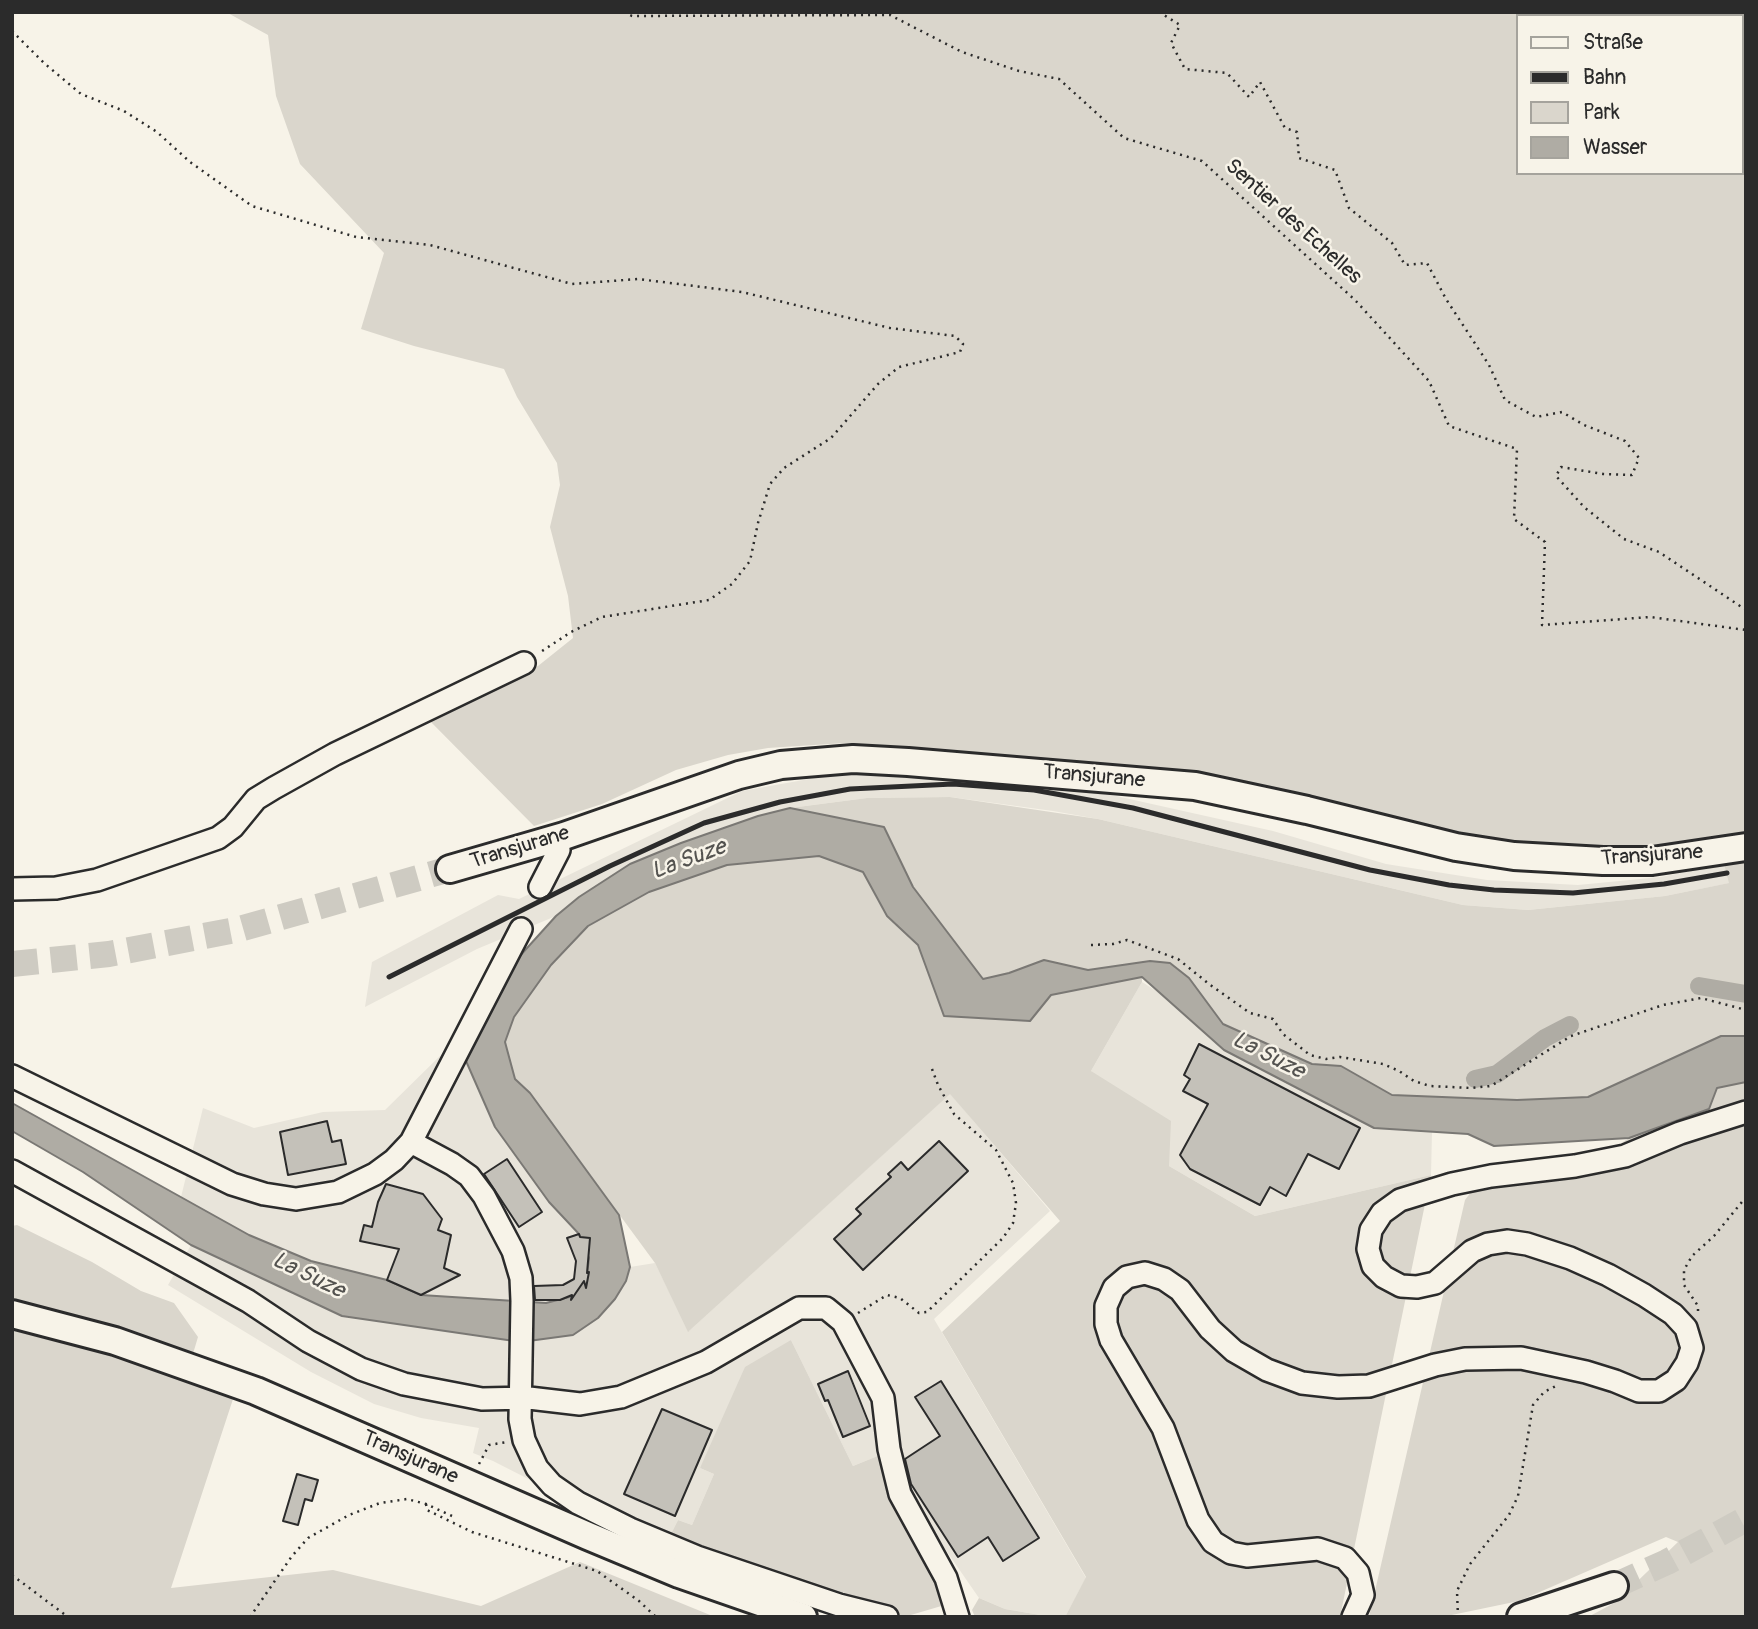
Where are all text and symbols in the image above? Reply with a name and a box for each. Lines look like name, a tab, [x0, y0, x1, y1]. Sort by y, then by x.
legend	[1516, 14, 1744, 175]
text: Straße	[1583, 29, 1643, 56]
text: Bahn	[1583, 64, 1626, 91]
text: Park	[1583, 99, 1620, 126]
text: Wasser	[1583, 134, 1647, 161]
street label: Sentier des Echelles	[1220, 154, 1366, 290]
street label: Transjurane	[1042, 760, 1146, 794]
street label: Transjurane	[467, 821, 573, 875]
water label: La Suze	[648, 834, 730, 886]
street label: Transjurane	[1600, 840, 1704, 872]
water label: La Suze	[1227, 1026, 1309, 1086]
water label: La Suze	[267, 1247, 349, 1305]
street label: Transjurane	[358, 1426, 462, 1490]

